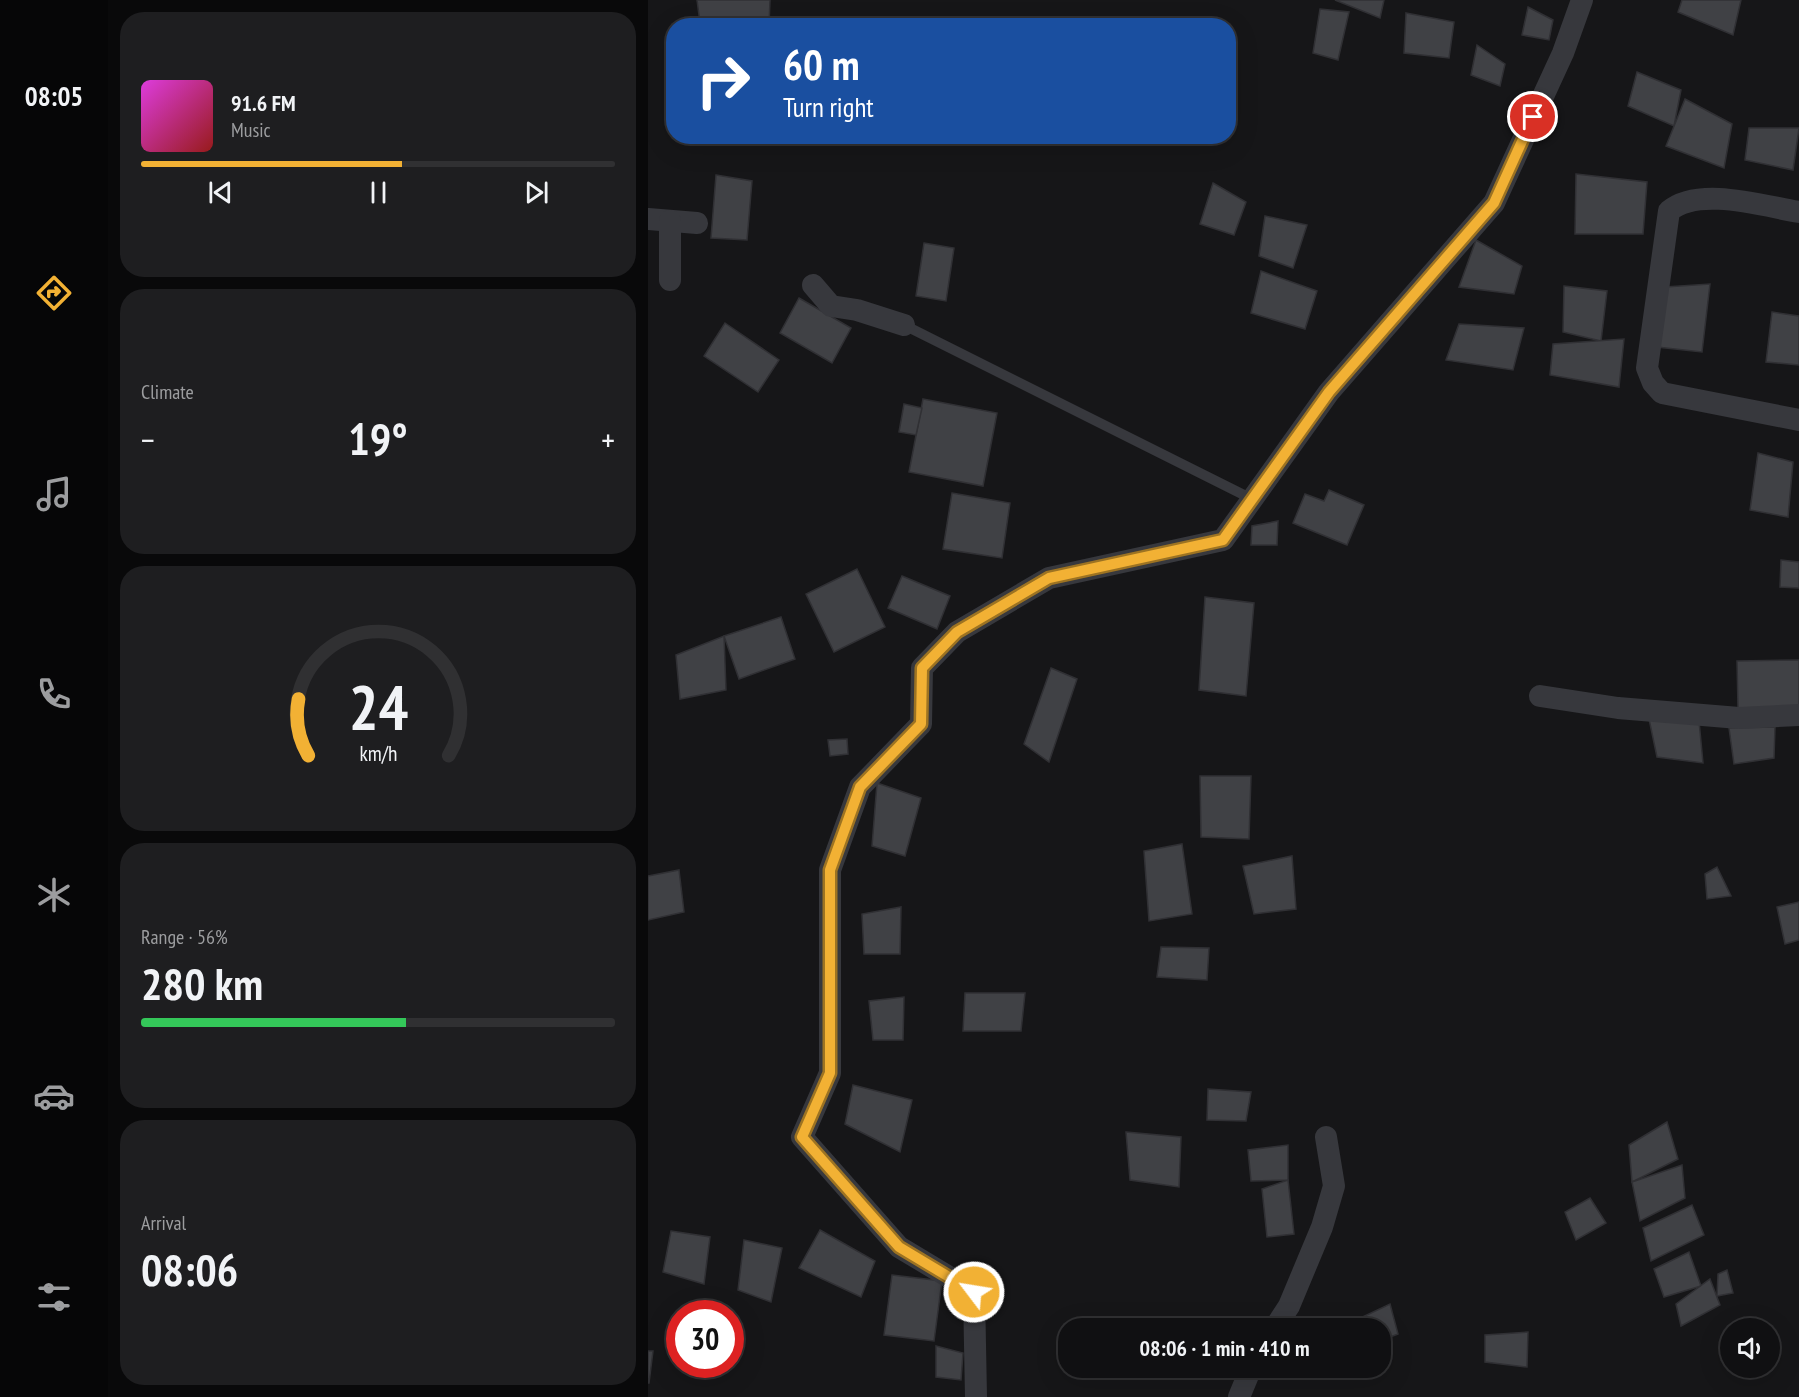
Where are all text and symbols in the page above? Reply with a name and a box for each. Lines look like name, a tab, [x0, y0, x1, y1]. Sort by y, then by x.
text: 60 m	[783, 37, 860, 92]
icon: right	[684, 42, 762, 120]
text: 08:05	[25, 79, 83, 113]
text: 91.6 FM	[231, 89, 296, 117]
text: Turn right	[783, 90, 874, 124]
pin	[1507, 91, 1558, 142]
icon: arrive	[1516, 100, 1549, 133]
text: Music	[231, 117, 271, 143]
icon: previous	[204, 176, 237, 209]
icon: pause	[362, 176, 395, 209]
icon: next	[520, 176, 553, 209]
icon: directions	[33, 272, 75, 314]
text: Climate	[141, 379, 194, 405]
text: 19°	[348, 409, 408, 467]
text: −	[141, 418, 155, 461]
text: +	[601, 418, 615, 461]
icon: music	[33, 473, 75, 515]
text: 24	[348, 666, 408, 747]
icon: phone	[33, 673, 75, 715]
text: km/h	[359, 739, 397, 767]
icon: climate	[33, 874, 75, 916]
text: Range · 56%	[141, 924, 228, 950]
text: 280 km	[141, 954, 263, 1012]
icon: car	[33, 1075, 75, 1117]
text: Arrival	[141, 1210, 186, 1236]
text: 08:06	[141, 1240, 238, 1298]
position arrow	[942, 1260, 1006, 1324]
icon: filters	[33, 1276, 75, 1318]
speed limit sign: 30	[666, 1300, 744, 1378]
map controls	[1720, 1318, 1780, 1378]
button: sound	[1720, 1318, 1780, 1378]
text: 08:06 · 1 min · 410 m	[1139, 1334, 1310, 1362]

